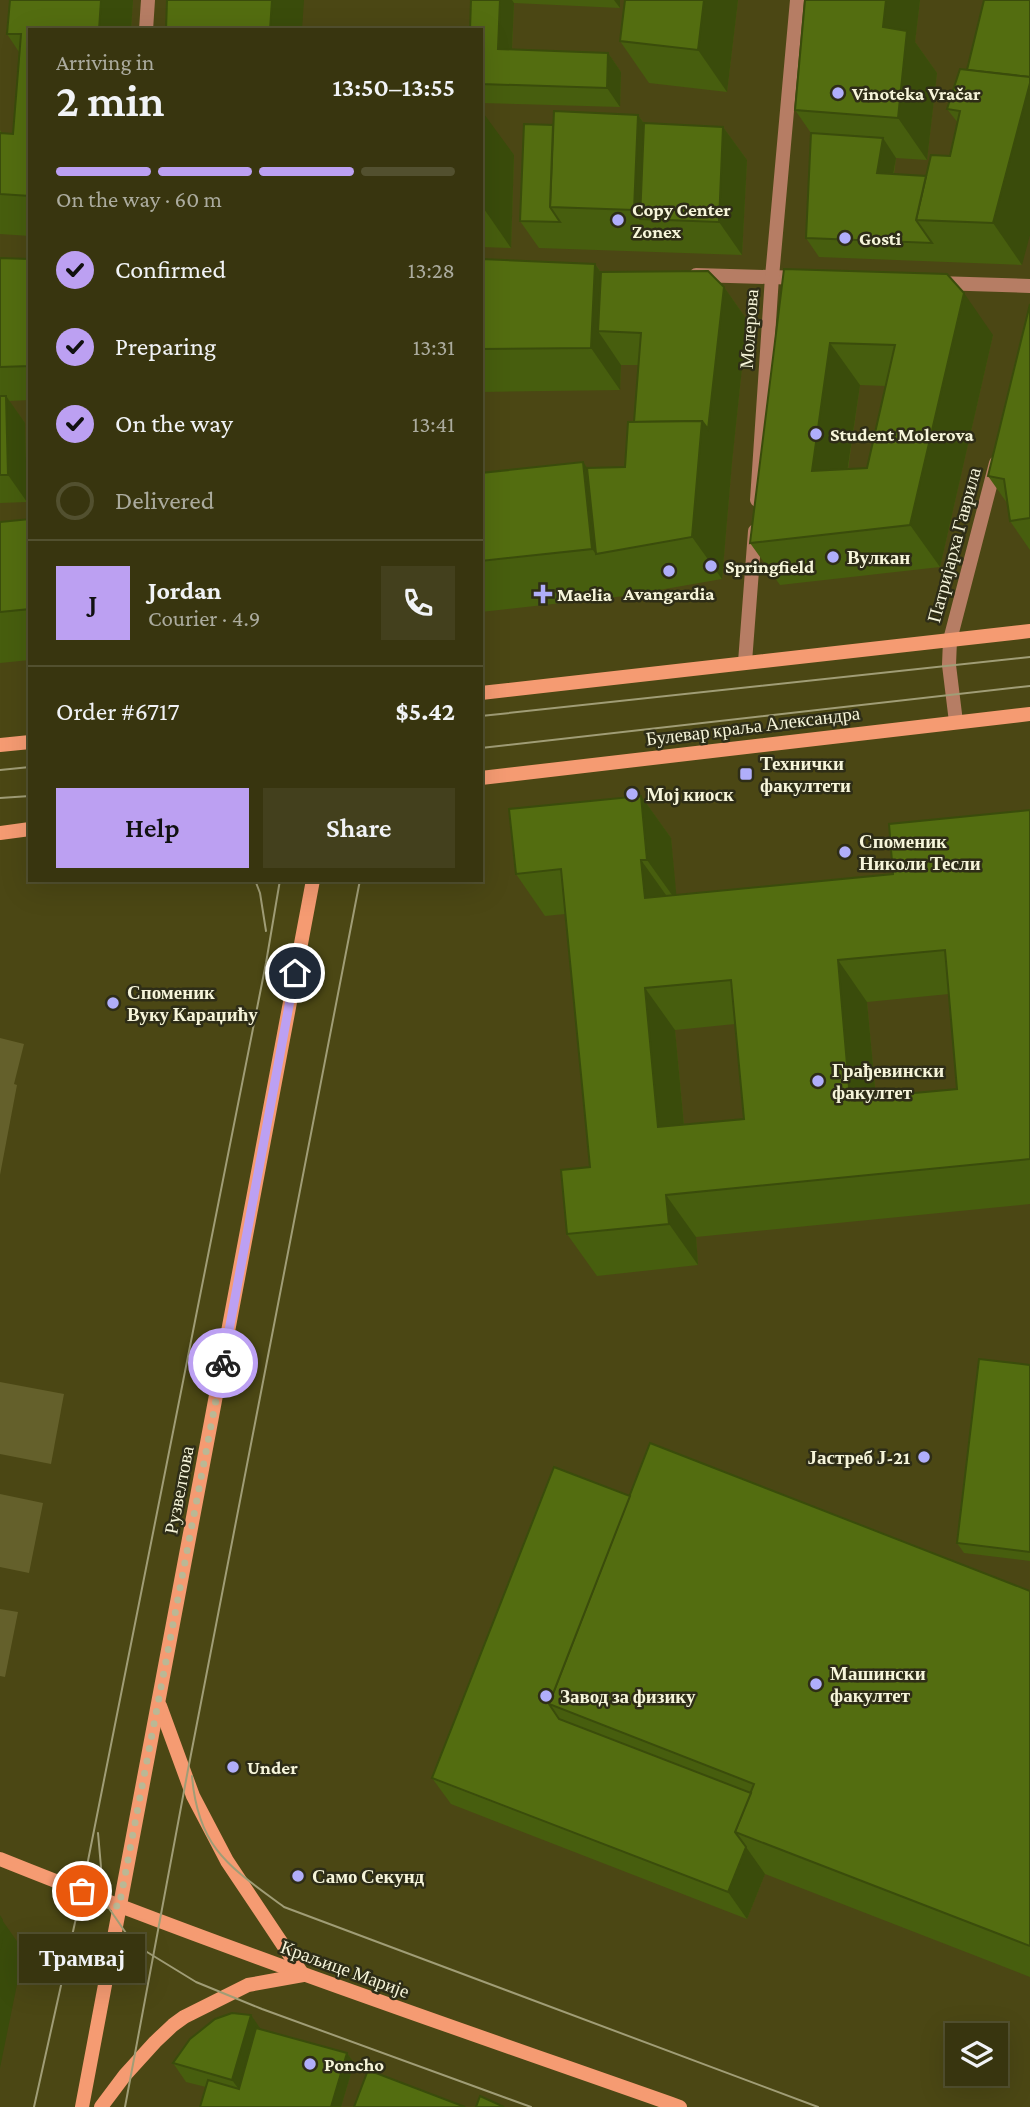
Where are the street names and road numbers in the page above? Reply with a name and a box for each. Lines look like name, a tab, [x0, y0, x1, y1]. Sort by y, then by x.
street label: Молерова	[736, 288, 762, 370]
street label: Патријарха Гаврила	[923, 465, 985, 625]
street label: Булевар краља Александра	[645, 702, 862, 750]
street label: Рузвелтова	[160, 1444, 198, 1536]
street label: Краљице Марије	[278, 1936, 412, 2002]

